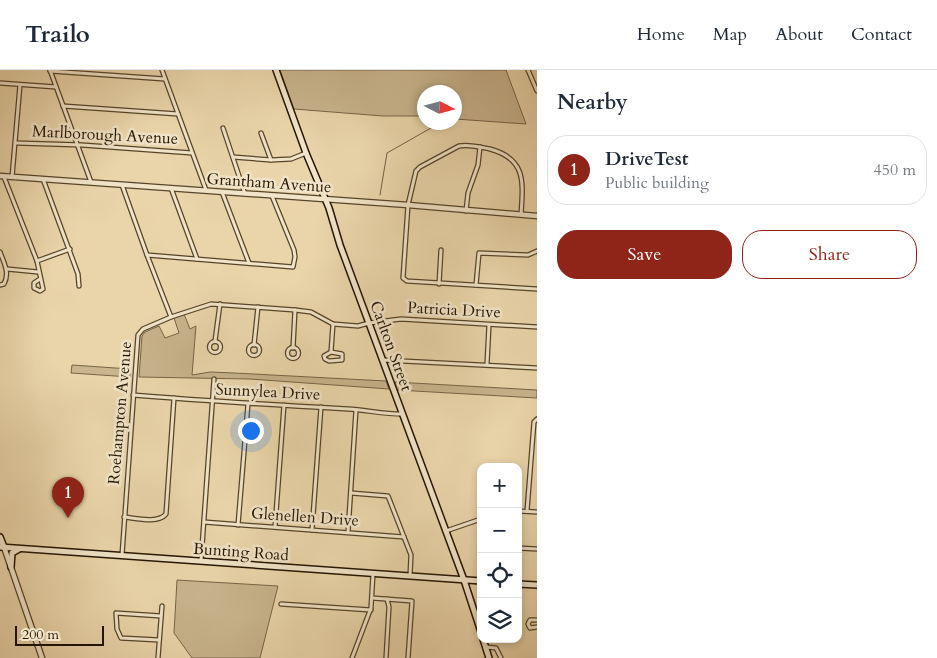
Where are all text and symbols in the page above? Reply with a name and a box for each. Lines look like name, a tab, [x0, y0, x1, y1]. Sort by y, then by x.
text: Trailo	[25, 18, 90, 51]
text: Home	[637, 22, 685, 47]
text: Map	[713, 22, 747, 47]
text: About	[775, 22, 823, 47]
text: Contact	[851, 22, 912, 47]
north arrow	[417, 85, 462, 130]
text: Nearby	[557, 88, 628, 117]
street label: Marlborough Avenue	[31, 120, 179, 150]
text: DriveTest	[605, 146, 688, 172]
text: 1	[570, 159, 578, 181]
text: 450 m	[874, 159, 916, 181]
street label: Grantham Avenue	[206, 168, 332, 198]
text: Public building	[605, 172, 709, 194]
button: Save	[557, 230, 732, 279]
button: Share	[742, 230, 917, 279]
street label: Patricia Drive	[407, 297, 501, 323]
street label: Carlton Street	[364, 298, 418, 394]
street label: Roehampton Avenue	[103, 340, 137, 486]
street label: Sunnylea Drive	[215, 378, 321, 406]
your location	[238, 418, 264, 444]
map controls	[477, 463, 522, 643]
button: +	[477, 463, 522, 508]
pin: 1	[52, 477, 84, 518]
street label: Glenellen Drive	[250, 502, 360, 532]
button: −	[477, 508, 522, 553]
street label: Bunting Road	[192, 538, 290, 566]
button: locate	[477, 553, 522, 598]
button: layers	[477, 598, 522, 643]
scale bar	[15, 623, 104, 646]
text: 200 m	[22, 625, 59, 644]

